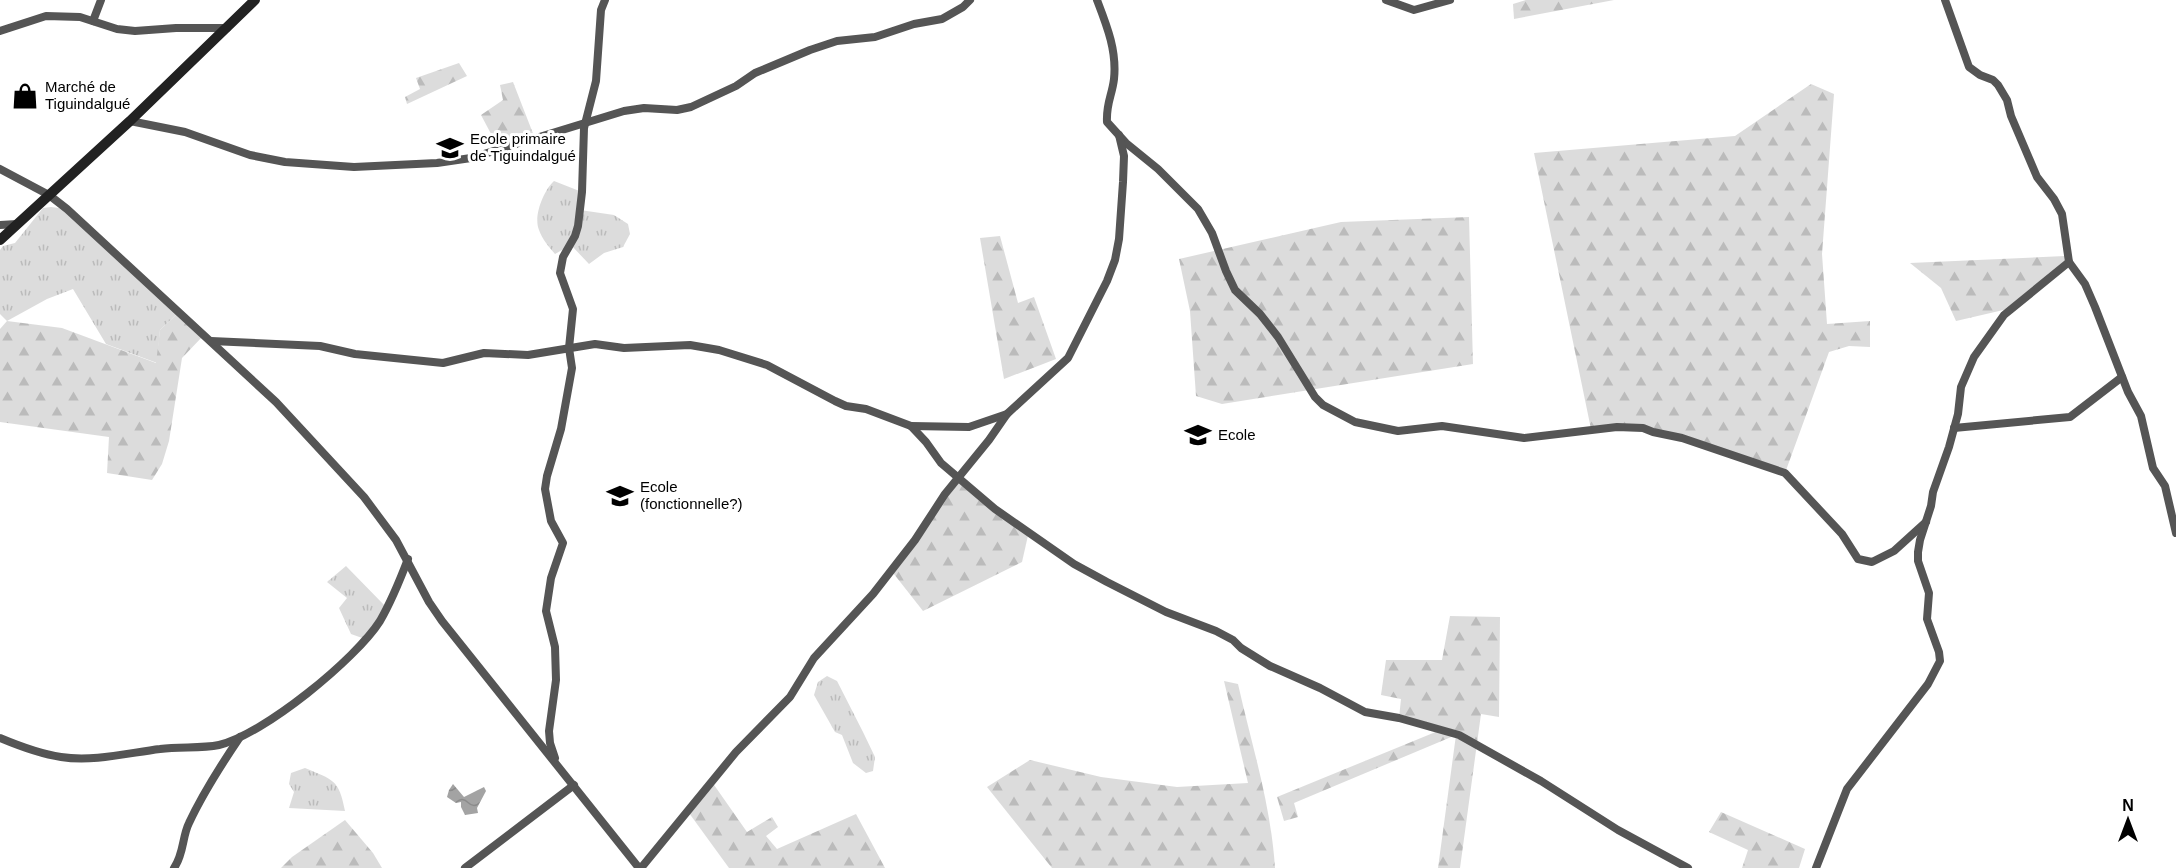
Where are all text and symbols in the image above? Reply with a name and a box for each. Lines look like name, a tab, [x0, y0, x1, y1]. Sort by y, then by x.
place label: Marché de Tiguindalgué	[45, 78, 130, 112]
shop icon: Marché de Tiguindalgué	[10, 81, 40, 111]
place label: Ecole primaire de Tiguindalgué	[470, 130, 576, 164]
school or university icon: Ecole primaire de Tiguindalgué	[435, 133, 465, 163]
school or university icon: Ecole	[1183, 420, 1213, 450]
place label: Ecole	[1218, 426, 1256, 443]
place label: Ecole (fonctionnelle?)	[640, 478, 743, 512]
school or university icon: Ecole (fonctionnelle?)	[605, 481, 635, 511]
north arrow	[2098, 790, 2158, 850]
text: N	[2122, 797, 2134, 814]

